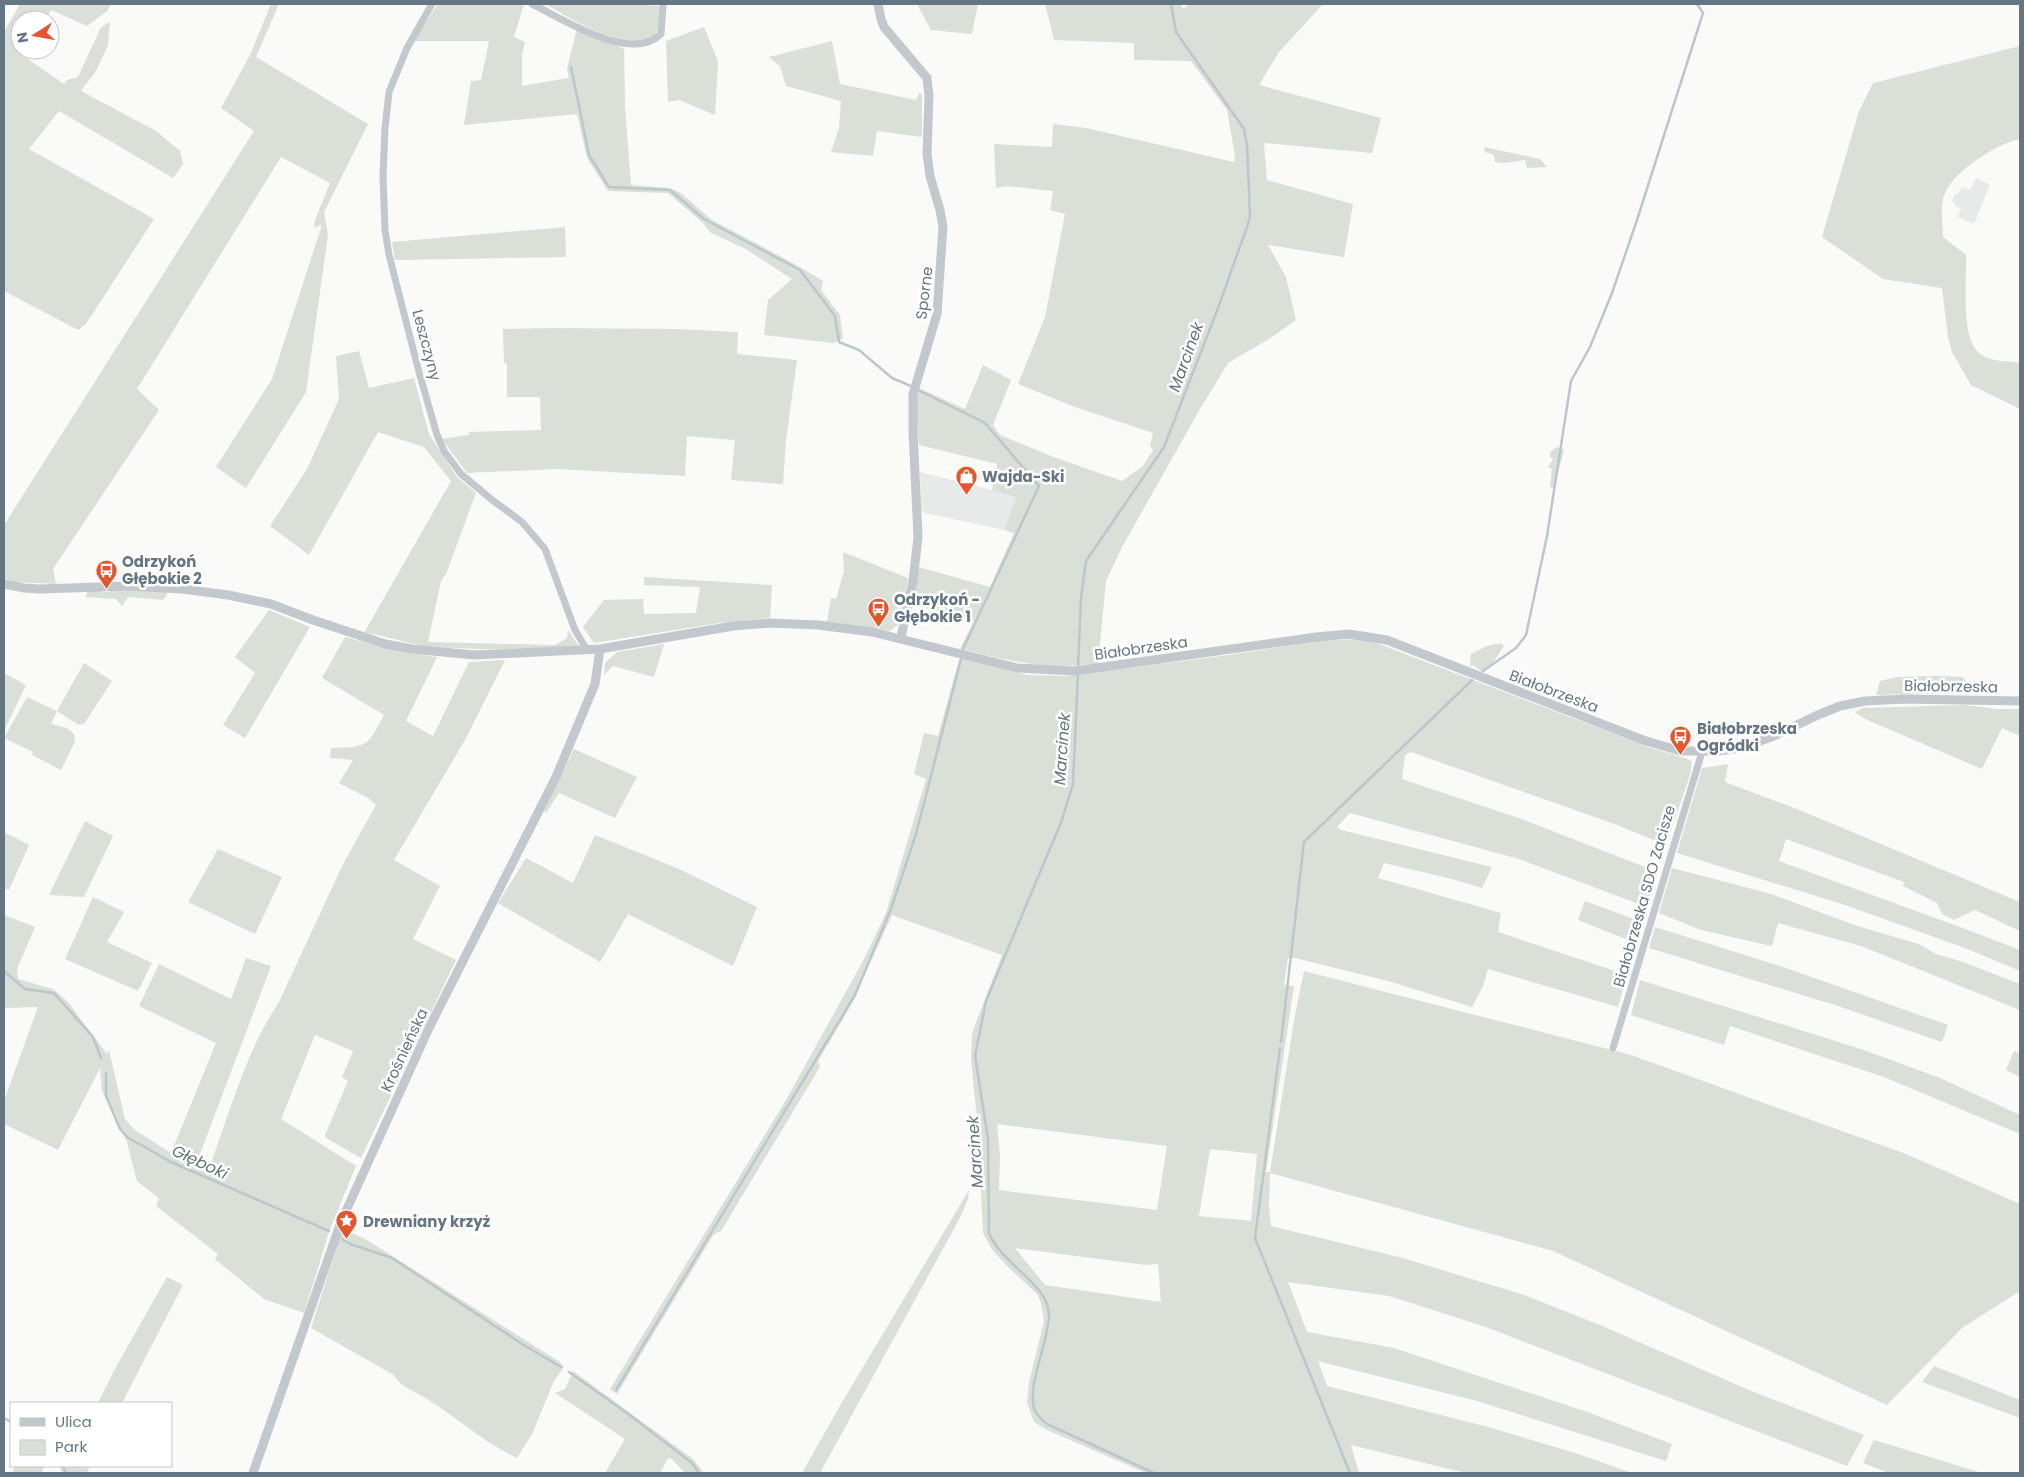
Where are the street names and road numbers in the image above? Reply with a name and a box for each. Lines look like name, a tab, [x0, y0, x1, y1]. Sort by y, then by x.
street label: Sporne	[910, 265, 938, 321]
street label: Leszczyny	[407, 307, 447, 383]
street label: Białobrzeska	[1093, 631, 1189, 665]
street label: Białobrzeska	[1506, 664, 1602, 718]
street label: Białobrzeska	[1904, 675, 1998, 697]
street label: Białobrzeska SDO Zacisze	[1608, 803, 1680, 989]
street label: Krośnieńska	[375, 1005, 433, 1095]

